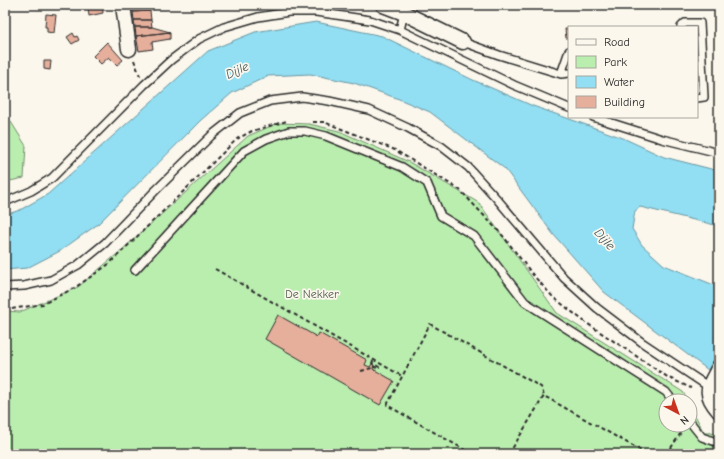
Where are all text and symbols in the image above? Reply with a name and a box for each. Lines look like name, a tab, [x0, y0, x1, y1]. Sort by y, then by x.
legend	[568, 26, 698, 118]
text: Road	[604, 35, 630, 49]
text: Park	[604, 55, 627, 69]
water label: Dijle	[223, 58, 251, 82]
text: Water	[604, 75, 634, 89]
text: Building	[604, 95, 645, 109]
water label: Dijle	[592, 225, 619, 253]
park label: De Nekker	[285, 287, 339, 301]
north arrow	[658, 393, 698, 433]
text: N	[677, 413, 691, 427]

